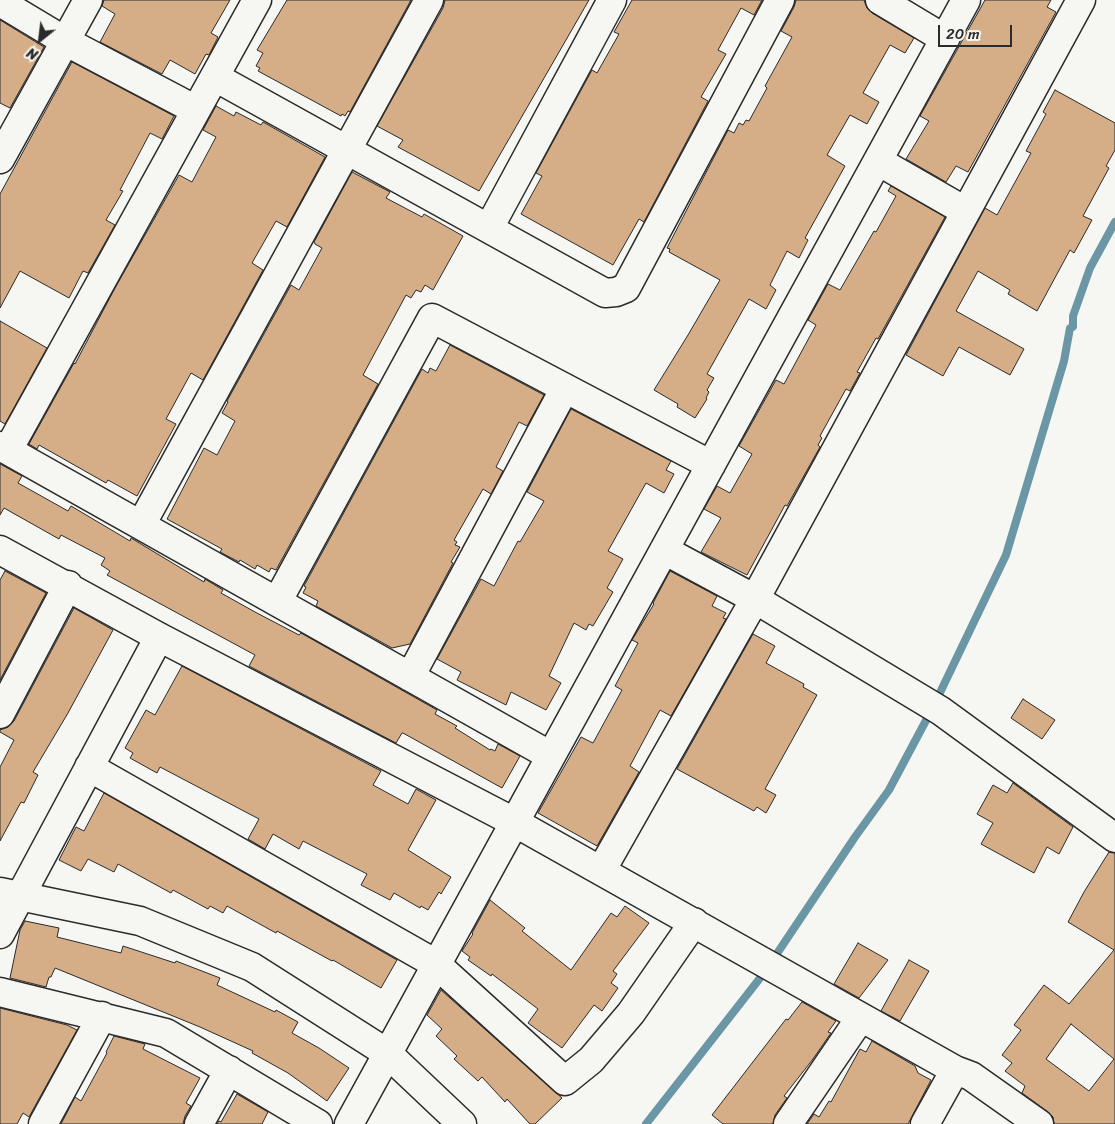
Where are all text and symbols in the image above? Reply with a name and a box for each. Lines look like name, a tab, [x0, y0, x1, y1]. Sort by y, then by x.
north arrow	[15, 15, 65, 65]
scale bar	[940, 15, 1014, 47]
text: 20 m	[946, 21, 980, 47]
text: N	[22, 40, 43, 67]

